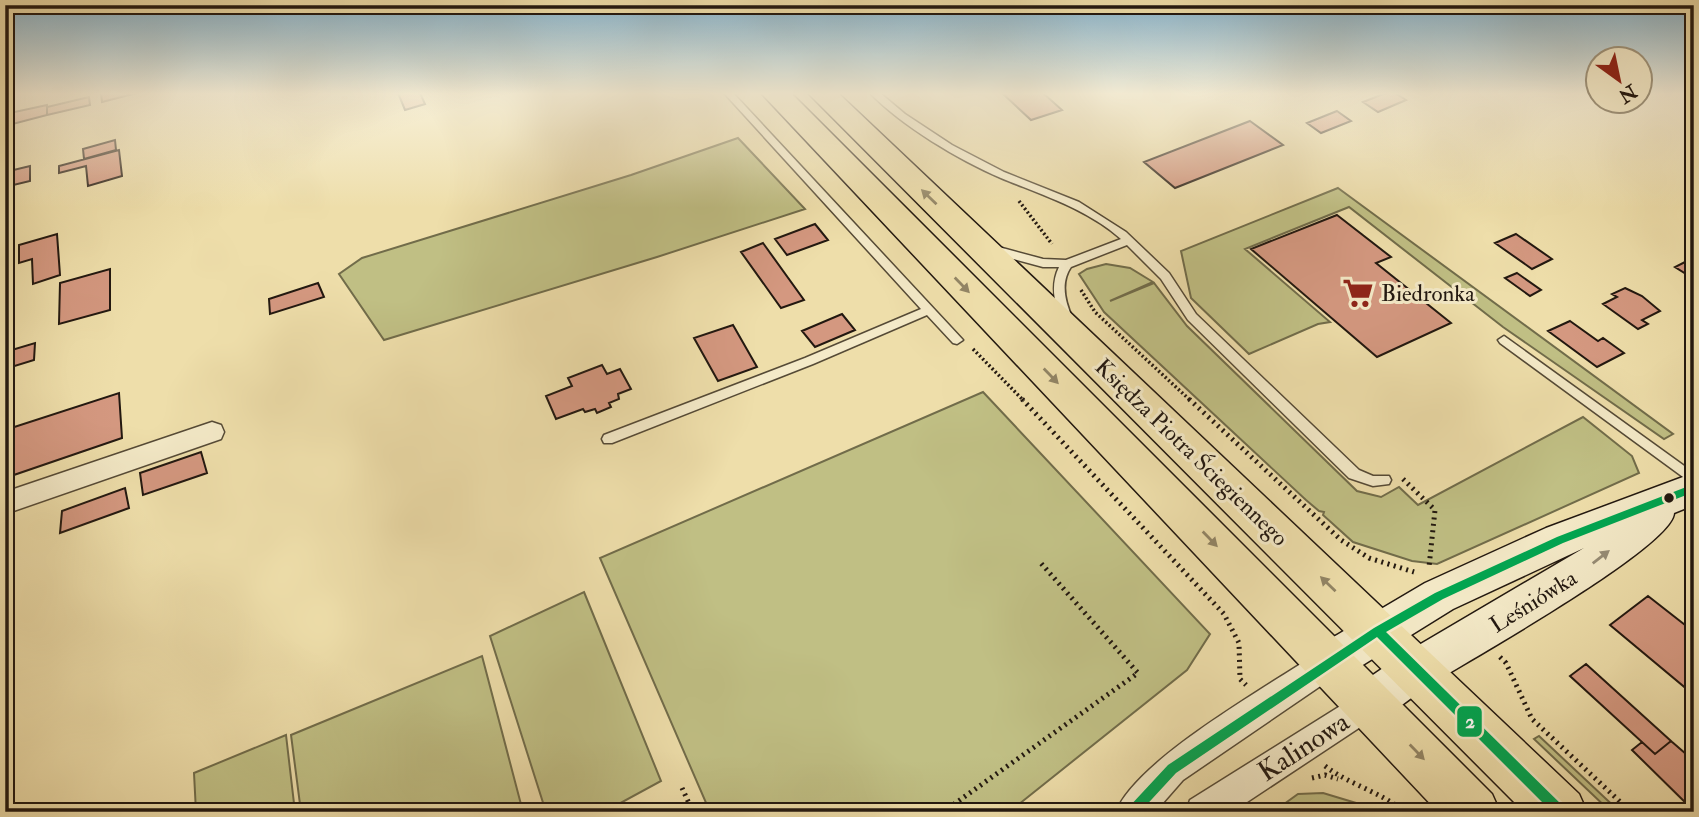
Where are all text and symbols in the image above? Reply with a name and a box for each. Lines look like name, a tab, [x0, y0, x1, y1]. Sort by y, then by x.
north arrow	[1584, 46, 1654, 116]
text: N	[1613, 78, 1642, 109]
one-way arrow	[920, 188, 937, 205]
one-way arrow	[953, 276, 970, 293]
supermarket icon: Biedronka	[1341, 276, 1375, 310]
place label: Biedronka	[1381, 279, 1475, 308]
street label: Księdza Piotra Ściegiennego	[1089, 353, 1294, 552]
one-way arrow	[1043, 367, 1059, 384]
unlabelled marker	[1662, 491, 1676, 505]
one-way arrow	[1201, 530, 1217, 547]
one-way arrow	[1592, 551, 1610, 565]
street label: Leśniówka	[1484, 563, 1583, 640]
one-way arrow	[1320, 575, 1337, 592]
street label: Kalinowa	[1251, 705, 1357, 790]
line badge: 2	[1456, 705, 1483, 738]
text: 2	[1465, 710, 1475, 734]
one-way arrow	[1408, 743, 1424, 760]

